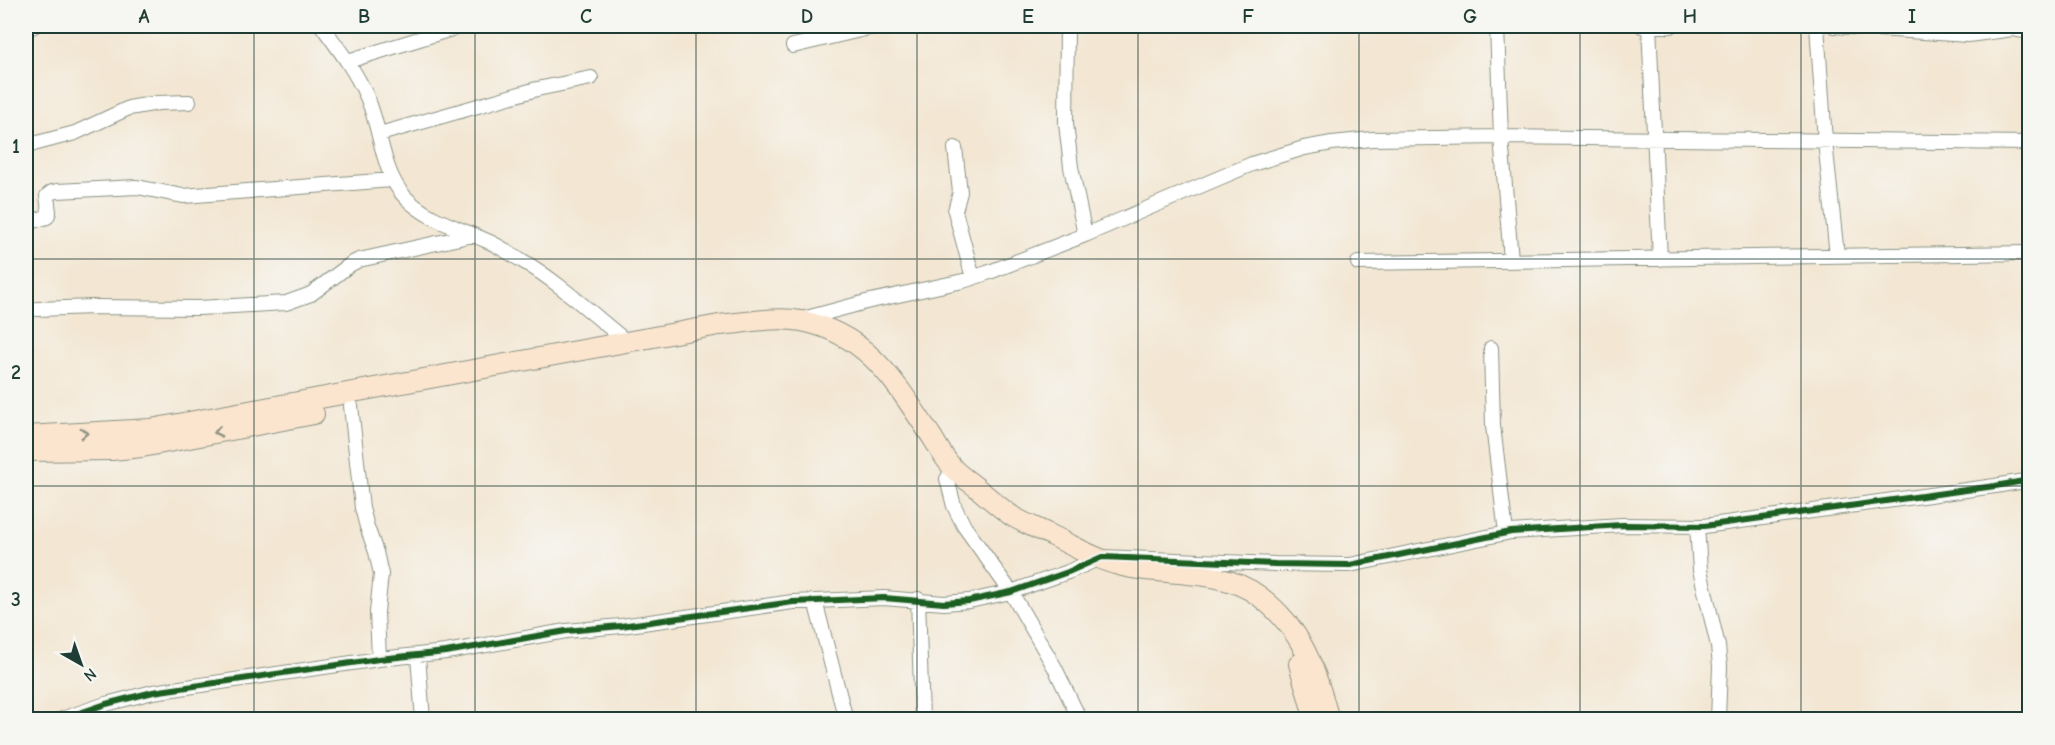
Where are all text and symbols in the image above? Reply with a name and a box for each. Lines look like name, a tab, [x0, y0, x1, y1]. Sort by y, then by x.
text: A	[138, 5, 150, 28]
text: B	[358, 5, 370, 28]
text: C	[580, 5, 592, 28]
text: D	[801, 5, 813, 28]
text: E	[1022, 5, 1034, 28]
text: F	[1242, 5, 1254, 28]
text: G	[1463, 5, 1477, 28]
text: H	[1683, 5, 1697, 28]
text: I	[1908, 5, 1916, 28]
text: 1	[12, 135, 20, 158]
text: 2	[11, 361, 21, 384]
one-way arrow	[213, 425, 223, 438]
one-way arrow	[79, 427, 88, 440]
text: 3	[11, 588, 21, 611]
north arrow	[51, 634, 111, 694]
text: N	[80, 664, 100, 685]

